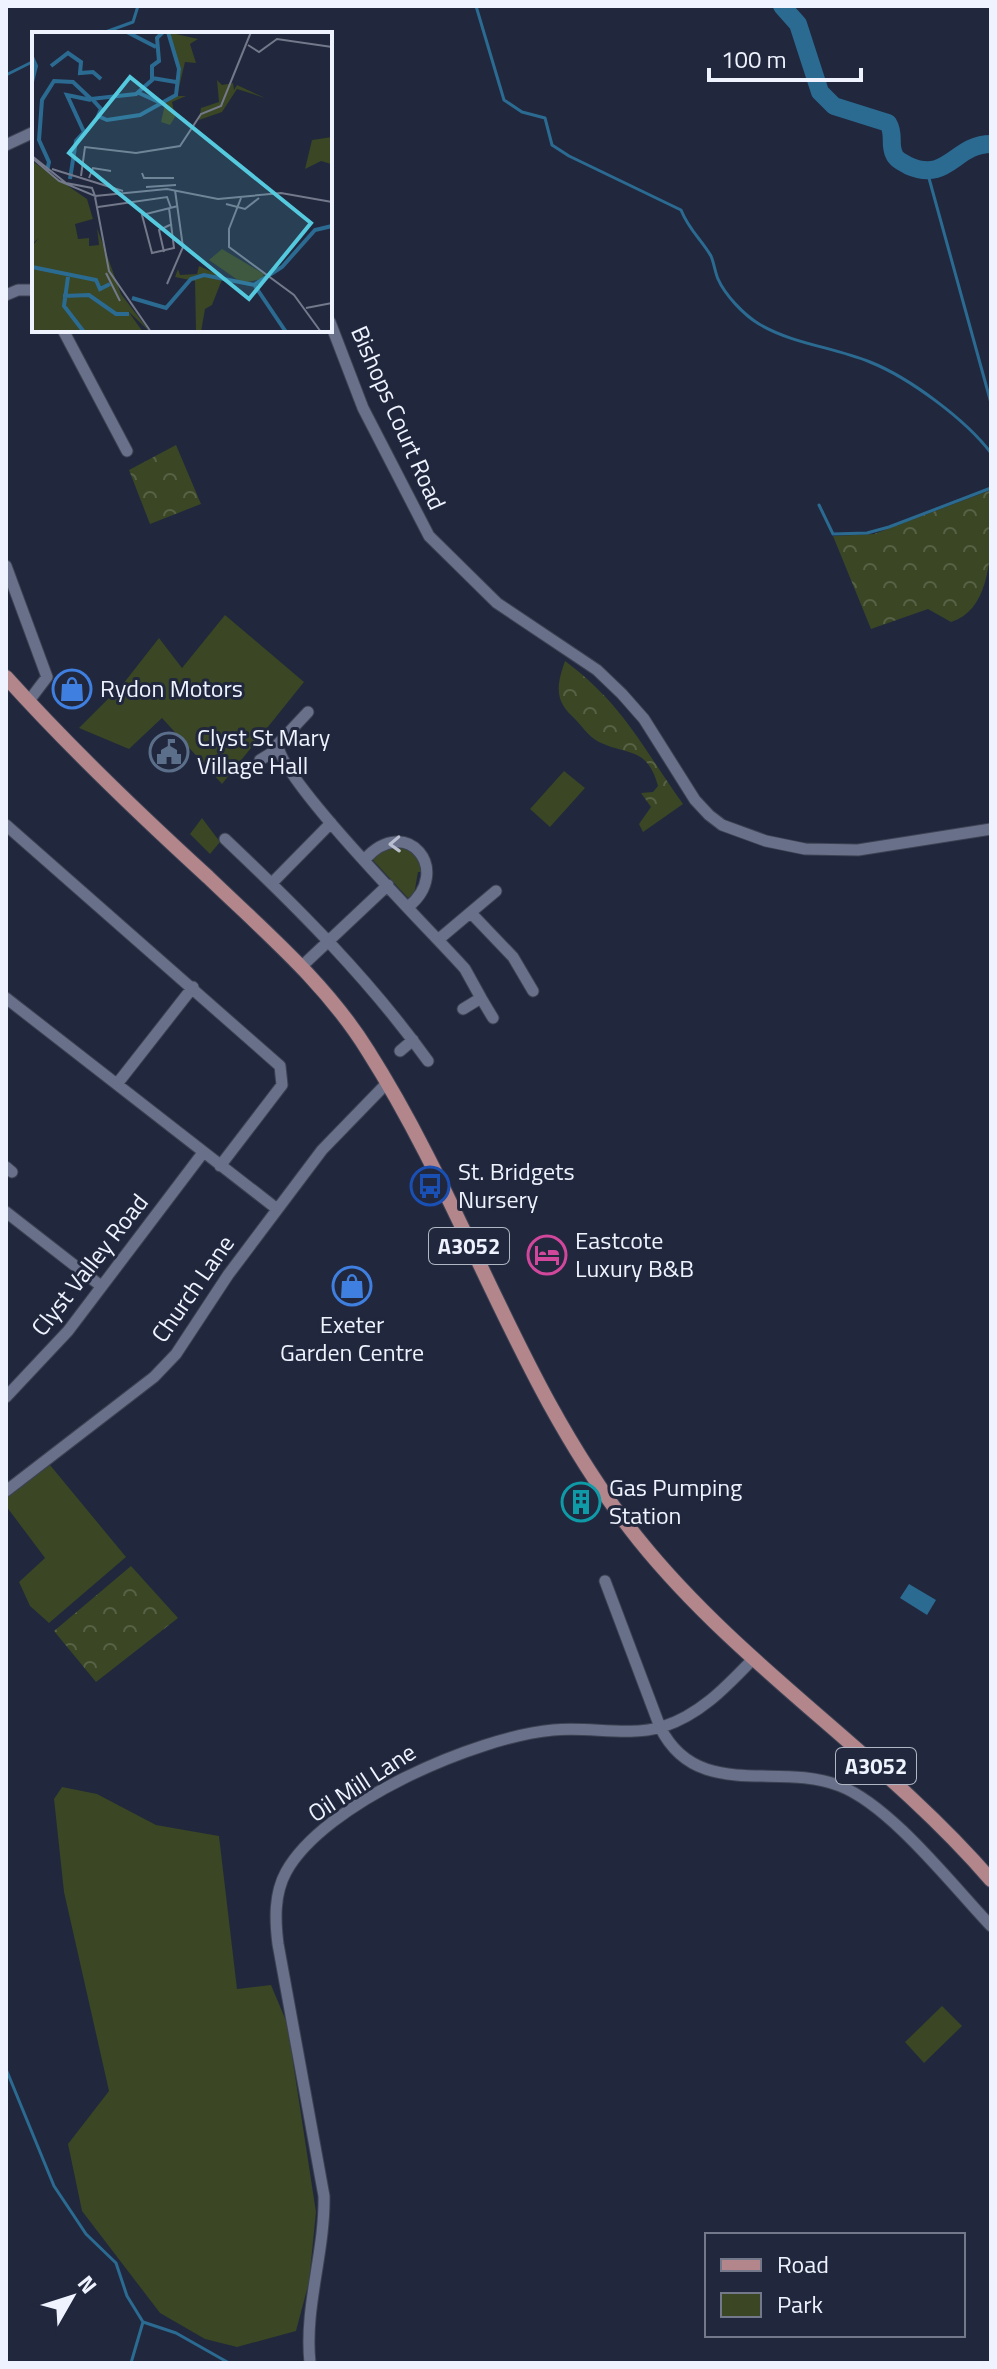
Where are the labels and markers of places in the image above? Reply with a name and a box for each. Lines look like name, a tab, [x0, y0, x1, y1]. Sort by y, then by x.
shop icon: Rydon Motors	[51, 668, 93, 710]
place label: Rydon Motors	[100, 670, 243, 706]
place label: Clyst St Mary Village Hall	[197, 719, 331, 783]
public building icon: Clyst St Mary Village Hall	[148, 731, 190, 773]
place label: St. Bridgets Nursery	[458, 1153, 575, 1217]
bus stop icon: St. Bridgets Nursery	[409, 1165, 451, 1207]
place label: Eastcote Luxury B&B	[575, 1222, 694, 1286]
hotel icon: Eastcote Luxury B&B	[526, 1234, 568, 1276]
shop icon: Exeter Garden Centre	[331, 1265, 373, 1307]
place label: Exeter Garden Centre	[280, 1306, 424, 1370]
place label: Gas Pumping Station	[609, 1469, 742, 1533]
building icon: Gas Pumping Station	[560, 1481, 602, 1523]

